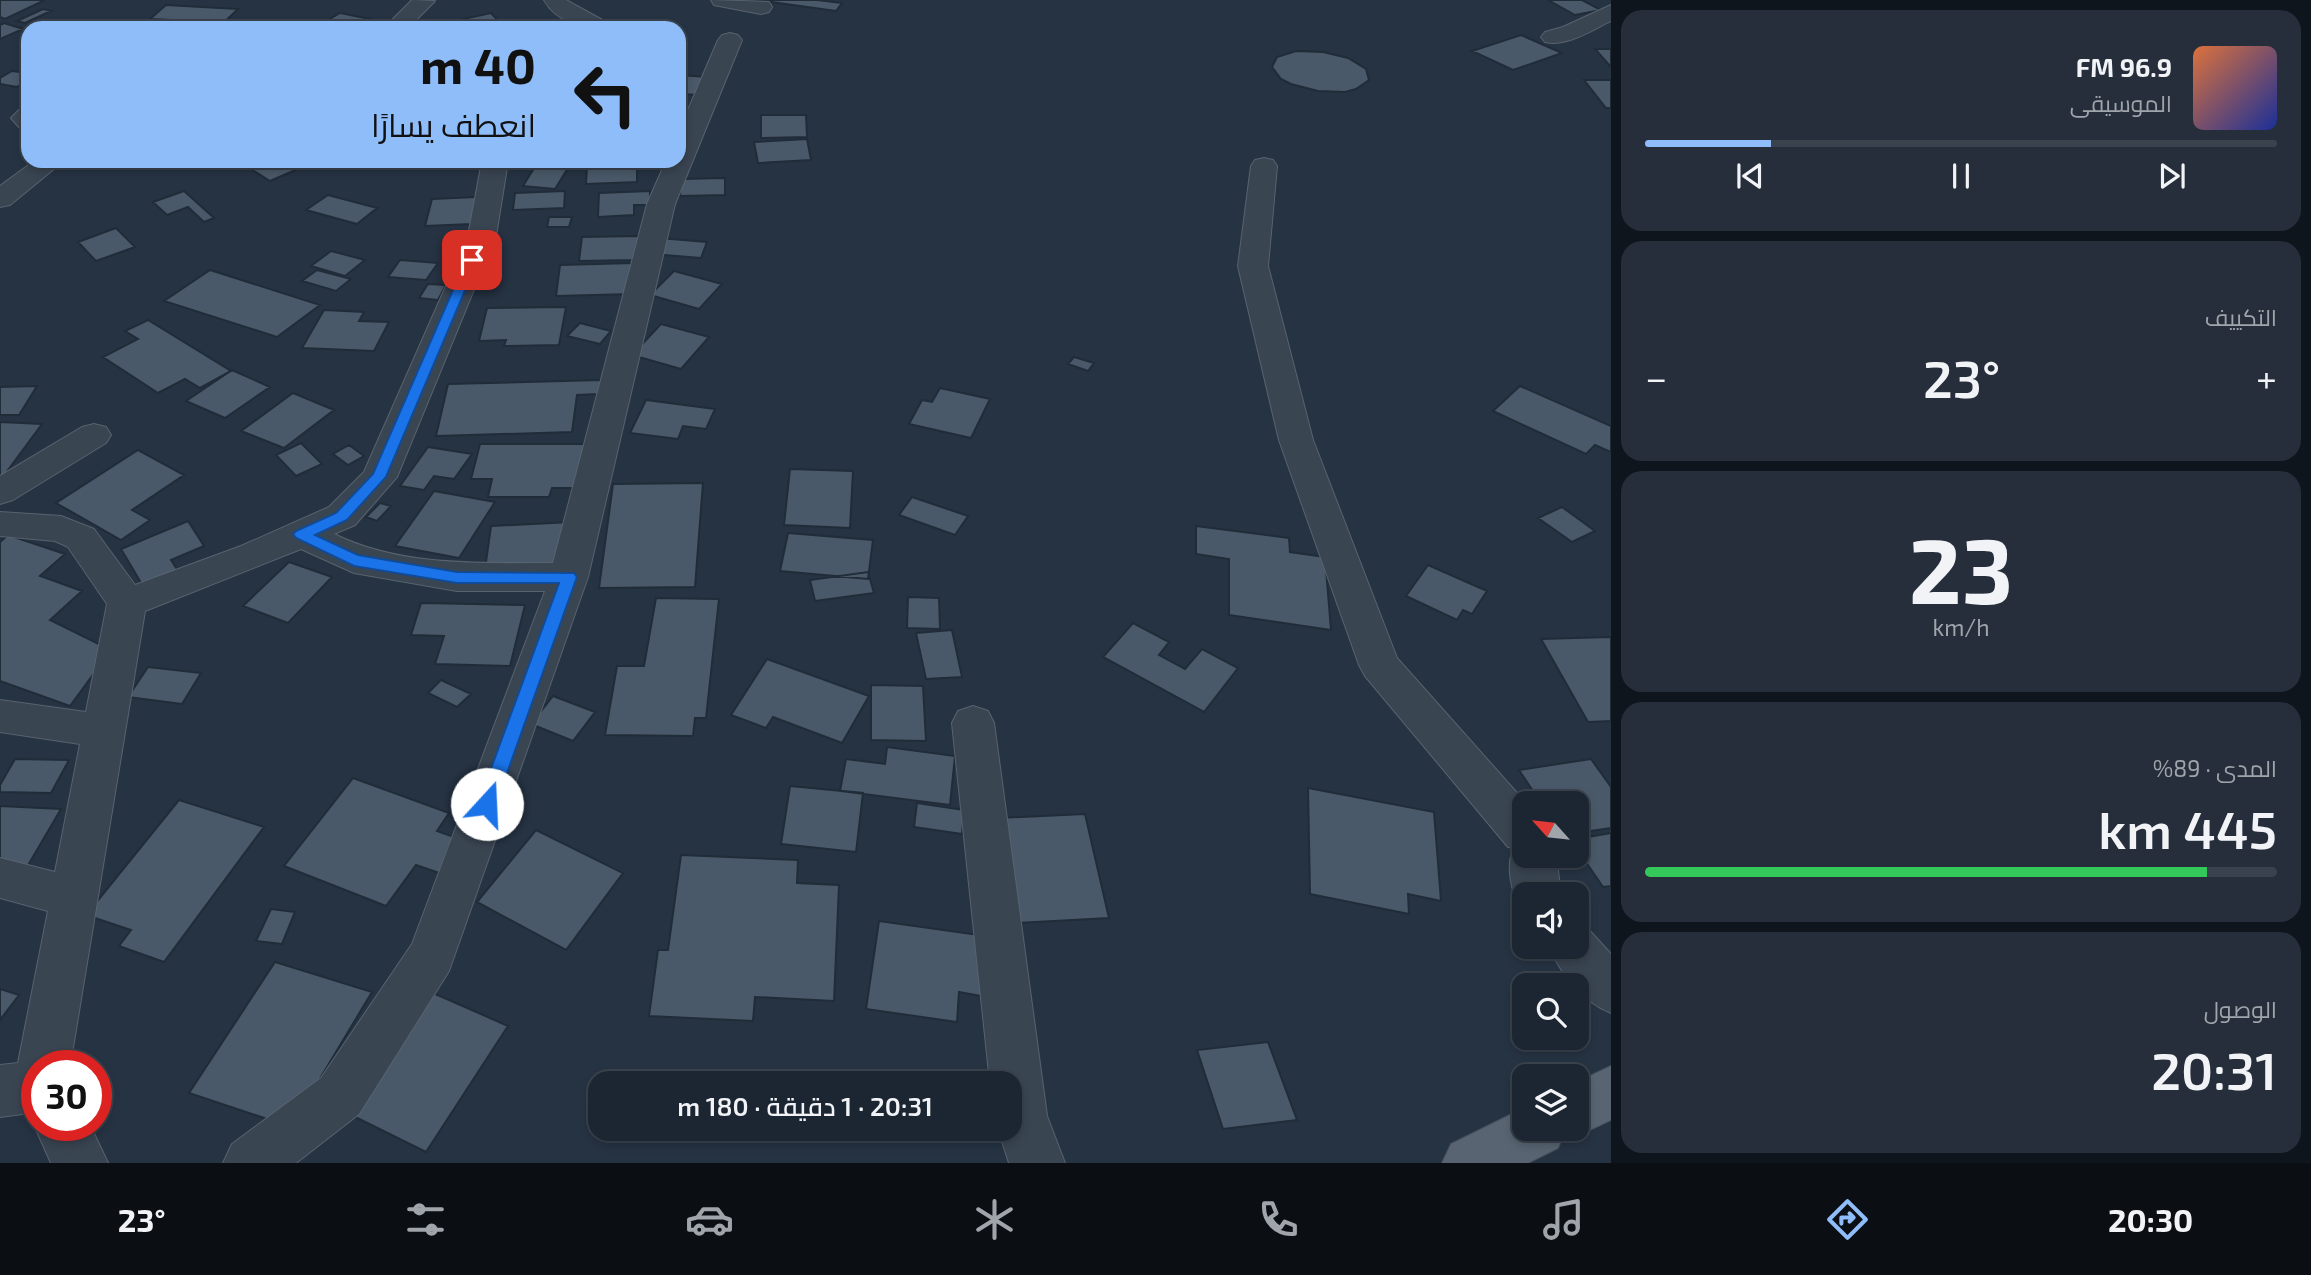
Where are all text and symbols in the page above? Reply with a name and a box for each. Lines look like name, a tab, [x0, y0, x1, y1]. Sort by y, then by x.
text: 40 m	[420, 35, 536, 94]
icon: left	[560, 49, 651, 140]
text: 96.9 FM	[2076, 51, 2172, 82]
text: الموسيقى	[2070, 89, 2172, 117]
text: انعطف يسارًا	[371, 105, 536, 143]
icon: previous	[1731, 157, 1769, 195]
icon: pause	[1942, 157, 1980, 195]
icon: next	[2153, 157, 2191, 195]
pin	[442, 230, 502, 290]
icon: arrive	[453, 241, 491, 279]
text: التكييف	[2205, 303, 2277, 331]
text: 23°	[1923, 346, 2000, 408]
text: −	[1645, 354, 1667, 400]
text: +	[2256, 354, 2277, 400]
text: 23	[1909, 513, 2013, 622]
text: km/h	[1932, 613, 1990, 641]
text: المدى · 89%	[2153, 754, 2277, 782]
position arrow	[450, 767, 524, 841]
north arrow	[1512, 791, 1589, 868]
map controls	[1512, 791, 1589, 1141]
text: 445 km	[2098, 797, 2277, 859]
button: sound	[1512, 882, 1589, 959]
button: search	[1512, 973, 1589, 1050]
text: الوصول	[2204, 995, 2277, 1023]
text: 20:31	[2151, 1038, 2277, 1100]
speed limit sign: 30	[21, 1050, 112, 1141]
button: layers	[1512, 1064, 1589, 1141]
text: 20:31 · 1 دقيقة · 180 m	[677, 1090, 933, 1121]
icon: filters	[401, 1195, 450, 1244]
icon: car	[685, 1195, 734, 1244]
icon: climate	[970, 1195, 1019, 1244]
icon: phone	[1254, 1195, 1303, 1244]
icon: music	[1539, 1195, 1588, 1244]
icon: directions	[1823, 1195, 1872, 1244]
text: 23°	[118, 1200, 166, 1238]
text: 20:30	[2108, 1200, 2193, 1238]

